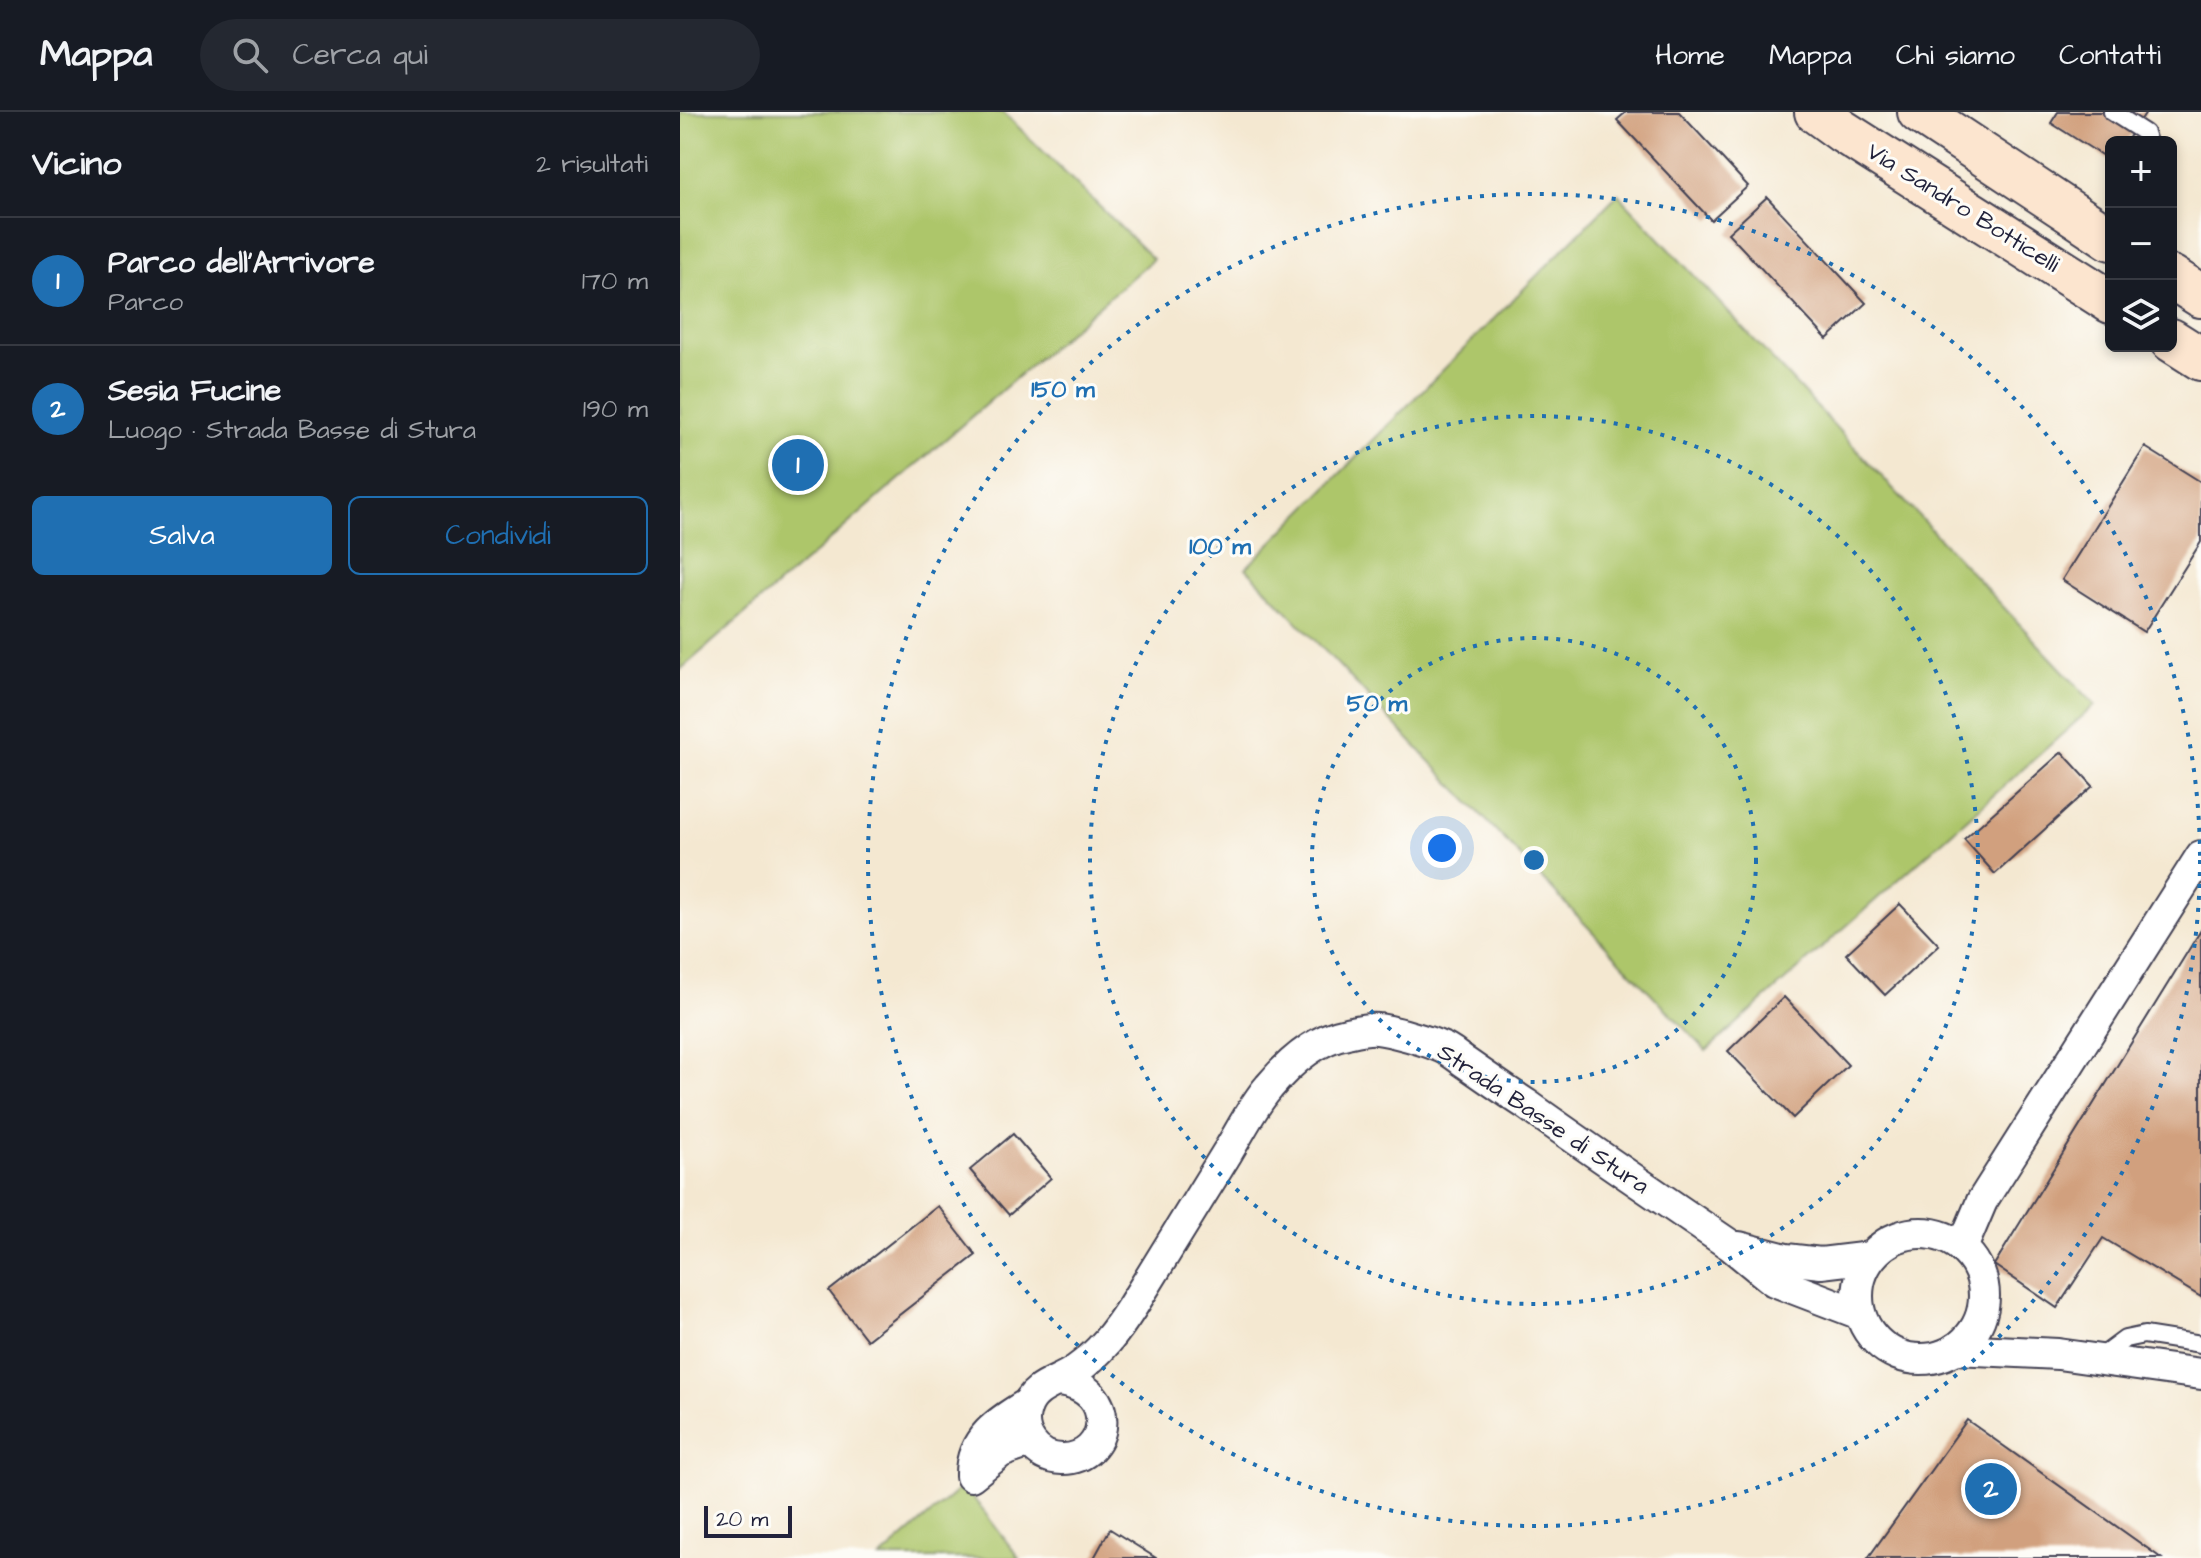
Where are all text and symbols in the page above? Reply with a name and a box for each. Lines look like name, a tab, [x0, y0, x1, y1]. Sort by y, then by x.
search box	[200, 19, 760, 91]
text: Mappa	[40, 29, 152, 81]
icon: search	[228, 33, 272, 77]
text: Cerca qui	[292, 34, 428, 76]
text: Home	[1655, 36, 1725, 75]
text: Mappa	[1769, 36, 1852, 75]
text: Chi siamo	[1896, 36, 2015, 75]
text: Contatti	[2059, 36, 2161, 75]
street label: Via Sandro Botticelli	[1860, 135, 2066, 281]
map controls	[2105, 136, 2177, 352]
button: +	[2105, 136, 2177, 208]
text: Vicino	[32, 140, 121, 188]
text: 2 risultati	[536, 146, 648, 182]
button: −	[2105, 208, 2177, 280]
text: Parco dell'Arrivore	[108, 242, 375, 284]
text: 1	[56, 263, 60, 299]
text: 170 m	[582, 263, 648, 299]
button: layers	[2105, 280, 2177, 352]
text: Parco	[108, 284, 183, 320]
text: Sesia Fucine	[108, 370, 281, 412]
text: 150 m	[1031, 373, 1095, 407]
text: 2	[51, 391, 65, 427]
text: 190 m	[583, 391, 648, 427]
text: Luogo · Strada Basse di Stura	[108, 412, 476, 448]
pin: 1	[772, 435, 824, 495]
button: Salva	[32, 496, 332, 575]
button: Condividi	[348, 496, 648, 575]
text: 100 m	[1189, 530, 1251, 564]
text: 50 m	[1347, 687, 1408, 721]
your location	[1422, 828, 1462, 868]
centre of rings	[1520, 846, 1548, 874]
street label: Strada Basse di Stura	[1430, 1035, 1656, 1203]
pin: 2	[1965, 1459, 2017, 1519]
scale bar	[704, 1502, 792, 1538]
text: 20 m	[716, 1504, 768, 1535]

